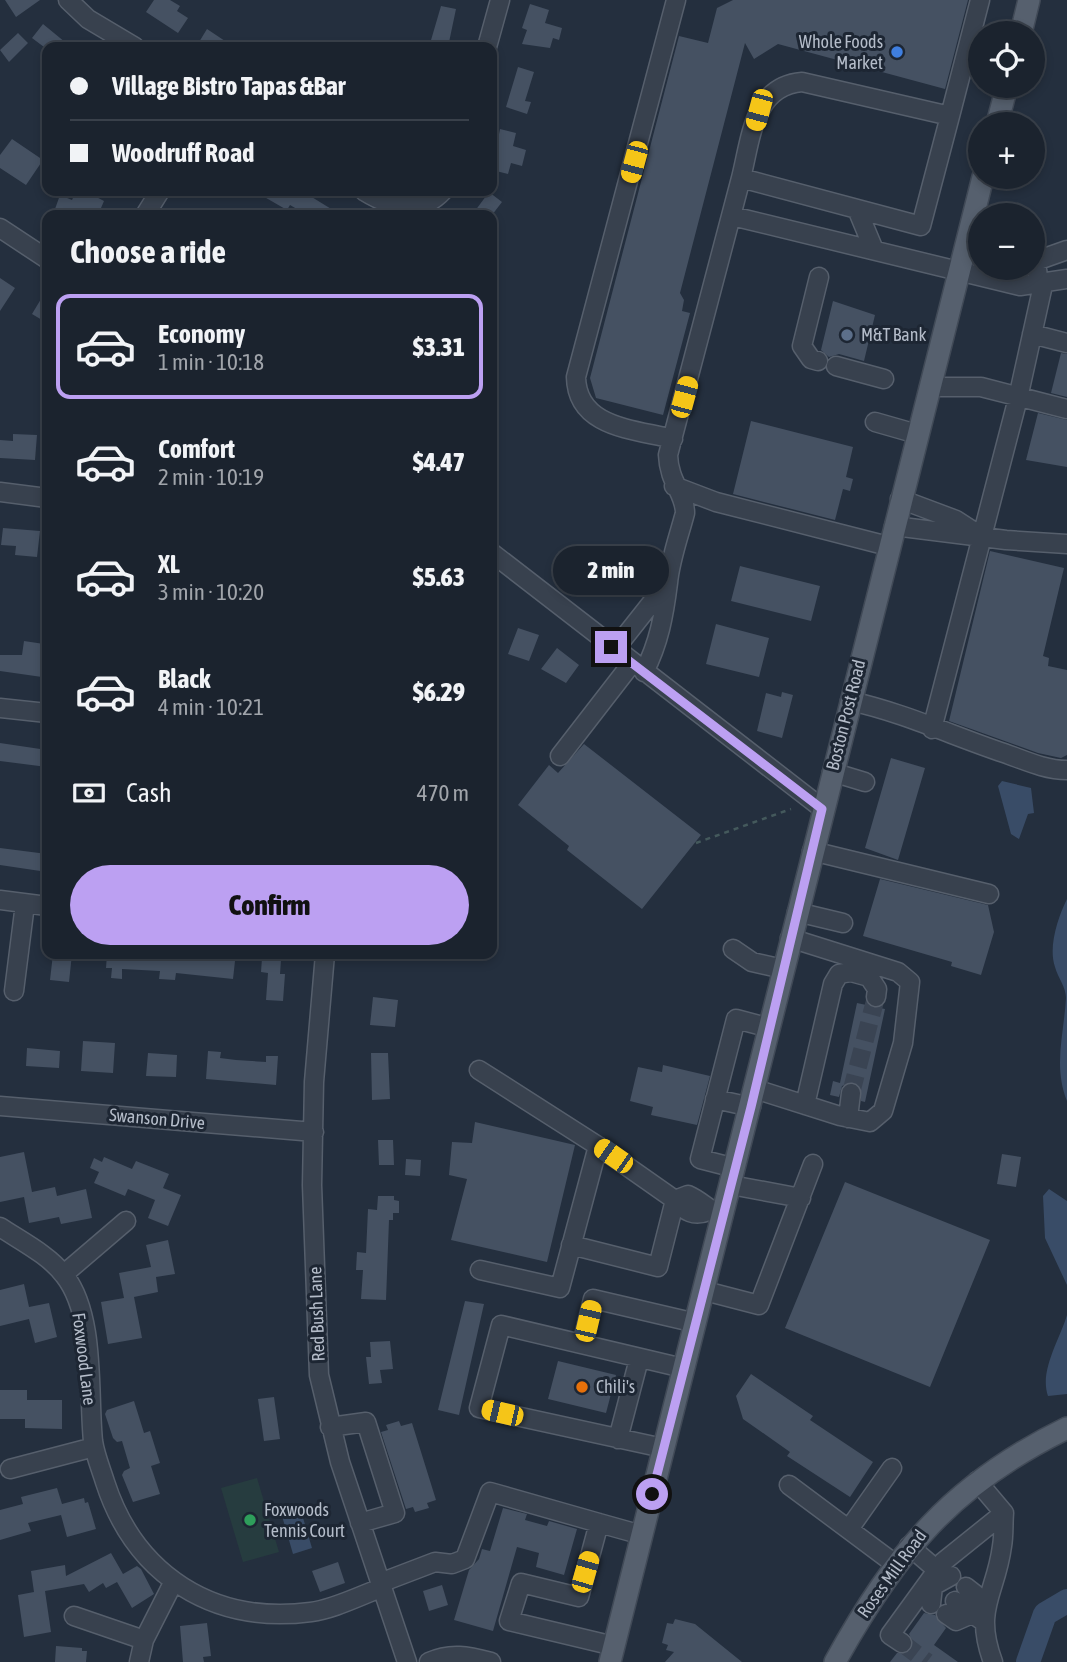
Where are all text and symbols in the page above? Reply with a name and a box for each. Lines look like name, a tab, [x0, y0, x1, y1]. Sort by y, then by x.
map controls	[968, 21, 1045, 280]
button: locate	[968, 21, 1045, 98]
place label: Whole Foods Market	[799, 31, 883, 73]
marker: Whole Foods Market	[889, 44, 905, 60]
text: Village Bistro Tapas &Bar	[112, 71, 345, 101]
car	[744, 87, 775, 133]
button: +	[968, 112, 1045, 189]
text: Woodruff Road	[112, 138, 254, 168]
car	[619, 139, 650, 185]
button: −	[968, 203, 1045, 280]
text: Choose a ride	[70, 233, 226, 270]
icon: car	[74, 315, 137, 378]
text: Economy	[158, 319, 245, 349]
place label: M&T Bank	[861, 324, 926, 345]
marker: M&T Bank	[839, 327, 855, 343]
text: $3.31	[413, 332, 465, 362]
text: 1 min · 10:18	[158, 349, 264, 375]
car	[669, 374, 700, 420]
icon: car	[74, 430, 137, 493]
text: Comfort	[158, 434, 235, 464]
text: $4.47	[413, 447, 465, 477]
text: 2 min · 10:19	[158, 464, 264, 490]
icon: car	[74, 545, 137, 608]
callout: 2 min	[553, 546, 669, 594]
text: XL	[158, 549, 180, 579]
text: 2 min	[588, 557, 634, 583]
text: $5.63	[413, 562, 465, 592]
text: 3 min · 10:20	[158, 579, 264, 605]
route end	[595, 631, 627, 663]
street label: Boston Post Road	[822, 657, 869, 772]
icon: car	[74, 660, 137, 723]
text: Black	[158, 664, 210, 694]
text: $6.29	[413, 677, 465, 707]
text: 4 min · 10:21	[158, 694, 264, 720]
icon: cash	[70, 774, 108, 812]
text: Cash	[126, 778, 172, 808]
text: 470 m	[417, 780, 469, 806]
button: Confirm	[70, 865, 469, 945]
street label: Swanson Drive	[108, 1104, 206, 1133]
car	[590, 1135, 637, 1177]
street label: Red Bush Lane	[304, 1266, 329, 1362]
car	[574, 1298, 603, 1344]
street label: Foxwood Lane	[68, 1311, 101, 1406]
place label: Chili's	[596, 1376, 635, 1397]
marker: Chili's	[574, 1379, 590, 1395]
car	[480, 1398, 525, 1428]
route start	[636, 1478, 668, 1510]
place label: Foxwoods Tennis Court	[264, 1499, 345, 1541]
marker: Foxwoods Tennis Court	[242, 1512, 258, 1528]
street label: Roses Mill Road	[853, 1526, 930, 1622]
car	[570, 1549, 601, 1595]

